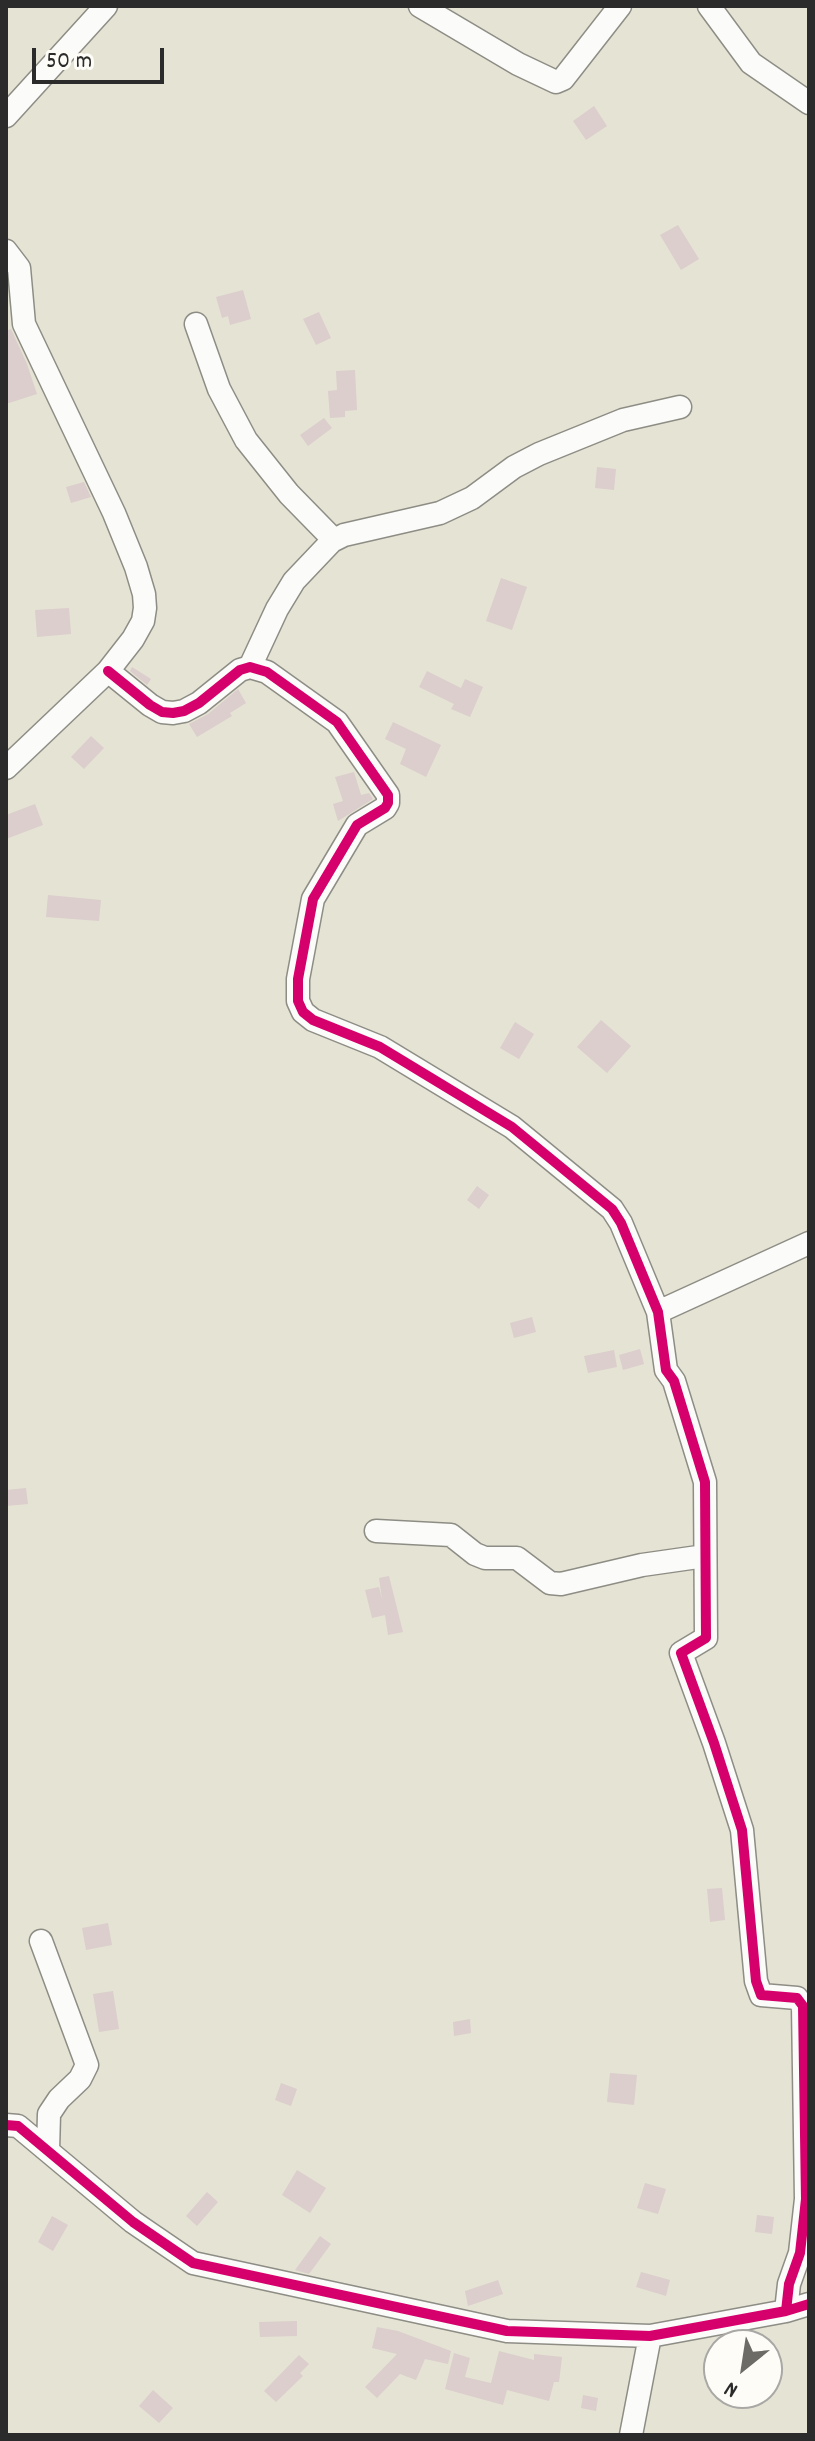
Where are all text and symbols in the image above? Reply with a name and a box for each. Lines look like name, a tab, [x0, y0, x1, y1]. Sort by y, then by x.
scale bar	[36, 32, 168, 82]
text: 50 m	[46, 45, 92, 79]
north arrow	[703, 2329, 783, 2409]
text: N	[719, 2372, 744, 2405]

